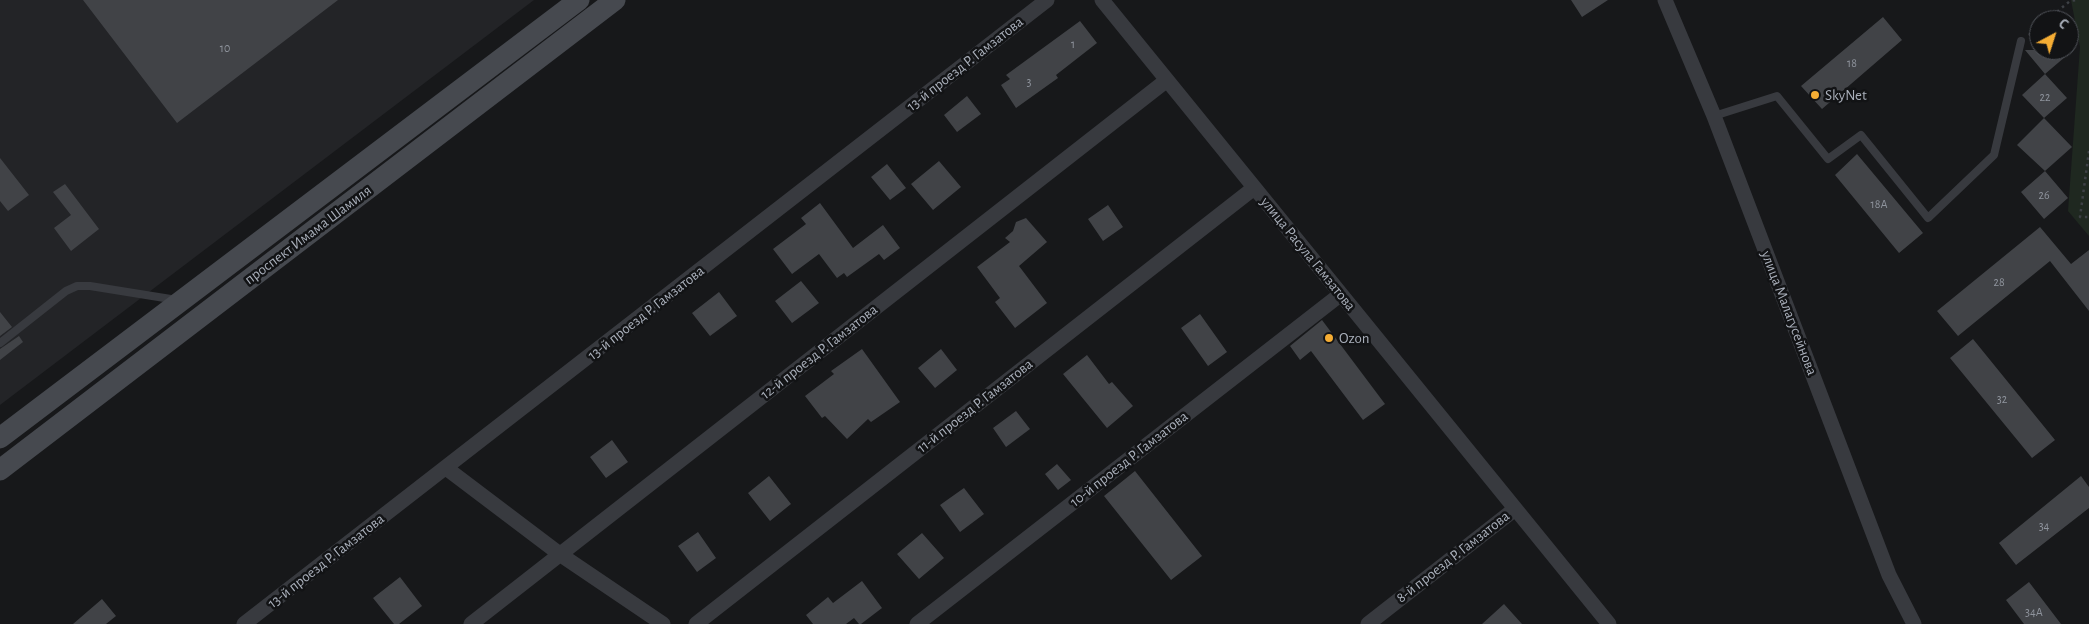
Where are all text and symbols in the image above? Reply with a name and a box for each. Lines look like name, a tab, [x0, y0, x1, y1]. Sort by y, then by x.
north arrow	[2029, 10, 2079, 60]
street label: 13-й проезд Р. Гамзатова	[903, 13, 1027, 115]
text: С	[2056, 16, 2070, 32]
house number: 1	[1071, 37, 1075, 51]
house number: 10	[220, 41, 230, 55]
house number: 18	[1847, 56, 1857, 70]
house number: 3	[1027, 75, 1031, 89]
place label: SkyNet	[1825, 86, 1867, 104]
marker: SkyNet	[1809, 89, 1821, 101]
house number: 22	[2040, 90, 2050, 104]
street label: проспект Имама Шамиля	[241, 181, 375, 289]
house number: 26	[2038, 188, 2050, 202]
street label: улица Расула Гамзатова	[1257, 194, 1359, 314]
house number: 18А	[1871, 197, 1887, 211]
street label: улица Малагусейнова	[1757, 248, 1821, 378]
street label: 13-й проезд Р. Гамзатова	[584, 262, 708, 364]
house number: 28	[1993, 275, 2005, 289]
street label: 12-й проезд Р. Гамзатова	[757, 301, 881, 403]
place label: Ozon	[1339, 329, 1369, 347]
marker: Ozon	[1323, 332, 1335, 344]
street label: 11-й проезд Р. Гамзатова	[913, 355, 1037, 457]
house number: 32	[1997, 392, 2007, 406]
street label: 10-й проезд Р. Гамзатова	[1066, 407, 1192, 511]
street label: 8-й проезд Р. Гамзатова	[1393, 507, 1513, 607]
street label: 13-й проезд Р. Гамзатова	[264, 510, 388, 612]
house number: 34	[2039, 519, 2049, 533]
house number: 34А	[2025, 605, 2043, 619]

